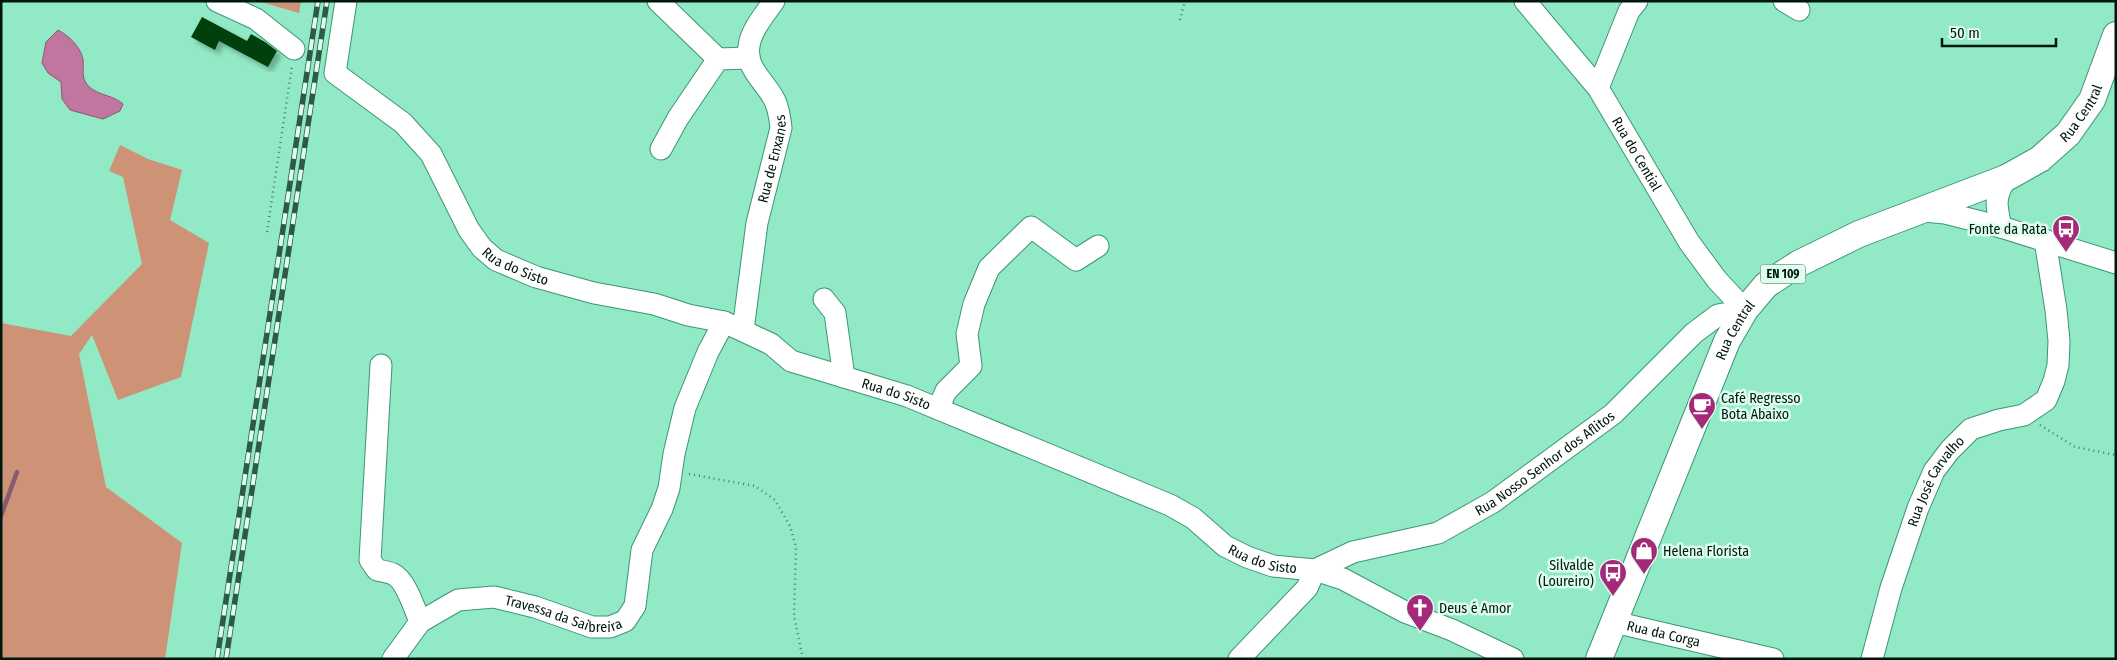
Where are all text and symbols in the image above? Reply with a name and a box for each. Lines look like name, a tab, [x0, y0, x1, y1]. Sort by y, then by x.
scale bar	[1942, 15, 2056, 47]
text: 50 m	[1950, 24, 1980, 42]
street label: Rua Central	[2056, 82, 2106, 146]
street label: Rua de Enxanes	[754, 114, 789, 205]
street label: Rua do Cential	[1608, 114, 1665, 194]
bus stop icon: Fonte da Rata	[2051, 214, 2081, 253]
place label: Fonte da Rata	[1969, 221, 2047, 238]
street label: Rua do Sisto	[479, 244, 550, 289]
road number: EN 109	[1760, 264, 1806, 284]
street label: Rua Central	[1712, 296, 1758, 362]
street label: Rua do Sisto	[860, 374, 933, 413]
place label: Café Regresso Bota Abaixo	[1721, 390, 1801, 423]
cafe icon: Café Regresso Bota Abaixo	[1687, 391, 1717, 430]
street label: Rua Nosso Senhor dos Aflitos	[1472, 407, 1618, 519]
street label: Rua José Carvalho	[1904, 432, 1968, 529]
shop icon: Helena Florista	[1629, 536, 1659, 575]
street label: Rua do Sisto	[1225, 540, 1298, 577]
place label: Helena Florista	[1663, 543, 1749, 560]
place label: Silvalde (Loureiro)	[1538, 557, 1594, 590]
bus stop icon: Silvalde (Loureiro)	[1598, 558, 1628, 597]
street label: Travessa da Saibreira	[503, 592, 624, 636]
church icon: Deus é Amor	[1405, 593, 1435, 632]
place label: Deus é Amor	[1439, 600, 1511, 617]
street label: Rua da Corga	[1625, 617, 1702, 650]

